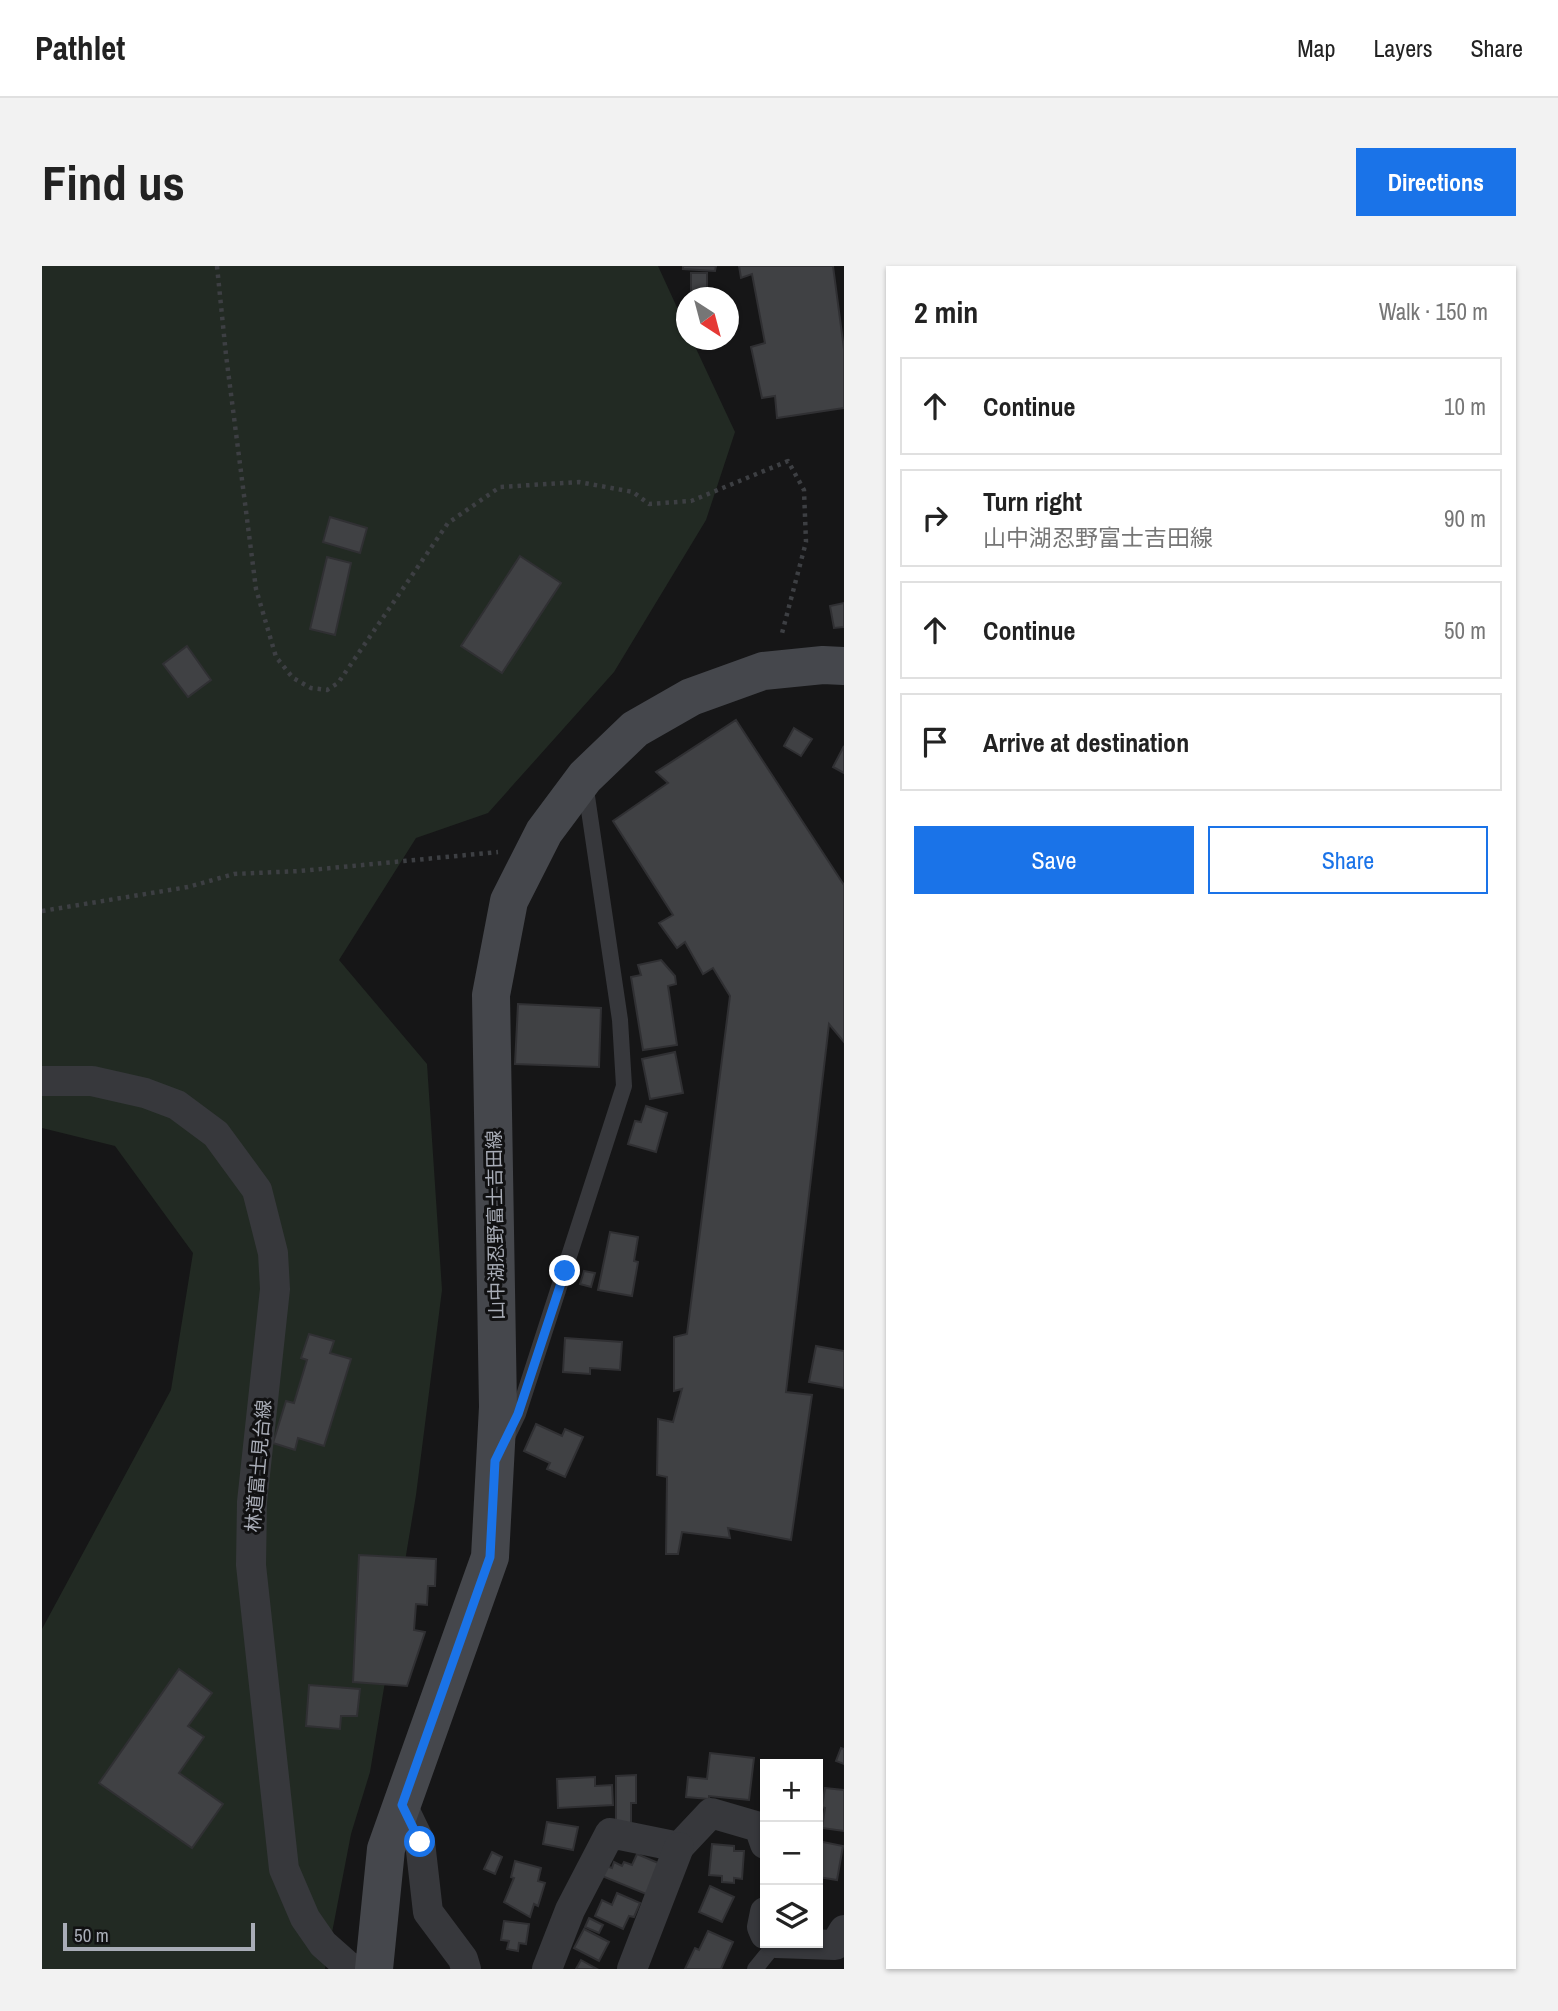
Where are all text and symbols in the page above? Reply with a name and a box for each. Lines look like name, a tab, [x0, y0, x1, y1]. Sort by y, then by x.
text: Pathlet	[35, 26, 125, 70]
text: Map	[1297, 32, 1335, 64]
text: Layers	[1373, 32, 1432, 64]
text: Share	[1470, 32, 1523, 64]
button: Directions	[1356, 148, 1516, 216]
text: Find us	[42, 149, 185, 215]
north arrow	[676, 287, 739, 350]
text: 2 min	[914, 292, 978, 332]
text: Walk · 150 m	[1379, 296, 1488, 327]
icon: ahead	[916, 387, 954, 425]
text: Continue	[983, 389, 1075, 424]
text: 10 m	[1444, 391, 1486, 422]
text: Turn right	[983, 484, 1082, 519]
icon: right	[916, 499, 954, 537]
text: 90 m	[1444, 503, 1486, 534]
text: 山中湖忍野富士吉田線	[983, 522, 1213, 553]
icon: ahead	[916, 611, 954, 649]
text: Continue	[983, 613, 1075, 648]
text: 50 m	[1444, 615, 1486, 646]
icon: arrive	[916, 723, 954, 761]
text: Arrive at destination	[983, 725, 1189, 760]
button: Save	[914, 826, 1194, 894]
button: Share	[1208, 826, 1488, 894]
street label: 山中湖忍野富士吉田線	[480, 1130, 510, 1320]
route end	[549, 1255, 580, 1286]
street label: 林道富士見台線	[239, 1399, 277, 1533]
map controls	[760, 1759, 823, 1948]
button: +	[760, 1759, 823, 1822]
button: −	[760, 1822, 823, 1885]
route start	[404, 1826, 435, 1857]
button: layers	[760, 1885, 823, 1948]
scale bar	[63, 1920, 256, 1952]
text: 50 m	[74, 1922, 109, 1948]

